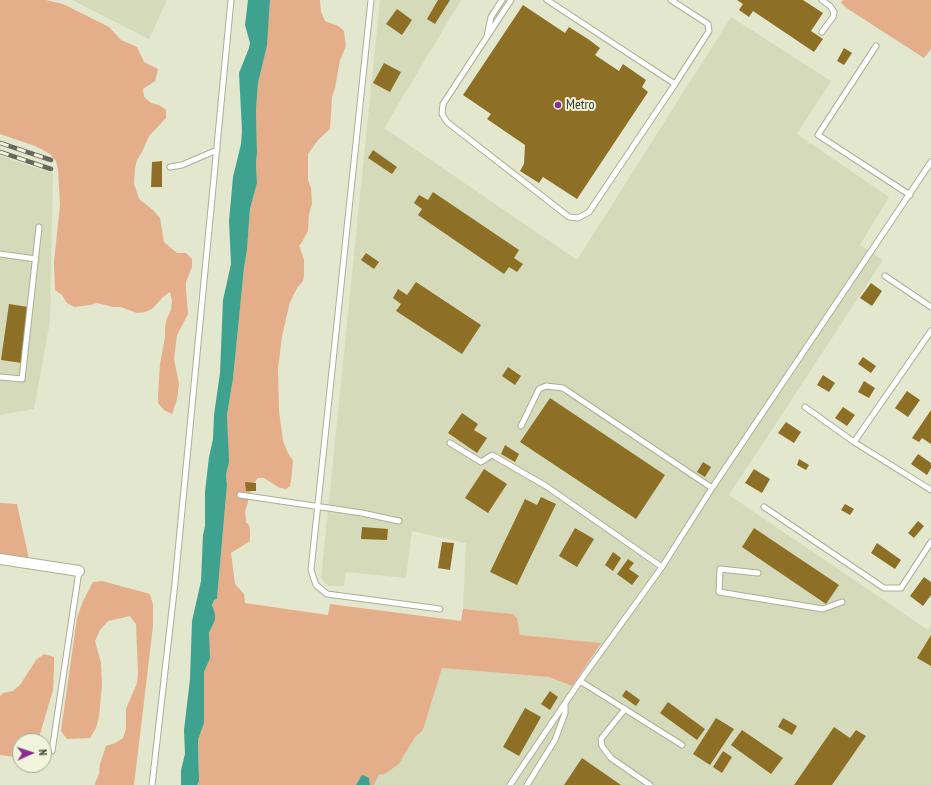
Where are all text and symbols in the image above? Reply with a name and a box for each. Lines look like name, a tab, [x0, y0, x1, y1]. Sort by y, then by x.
place label: Metro	[566, 97, 594, 113]
marker: Metro	[553, 100, 563, 110]
north arrow	[12, 733, 52, 773]
text: N	[36, 749, 50, 756]

